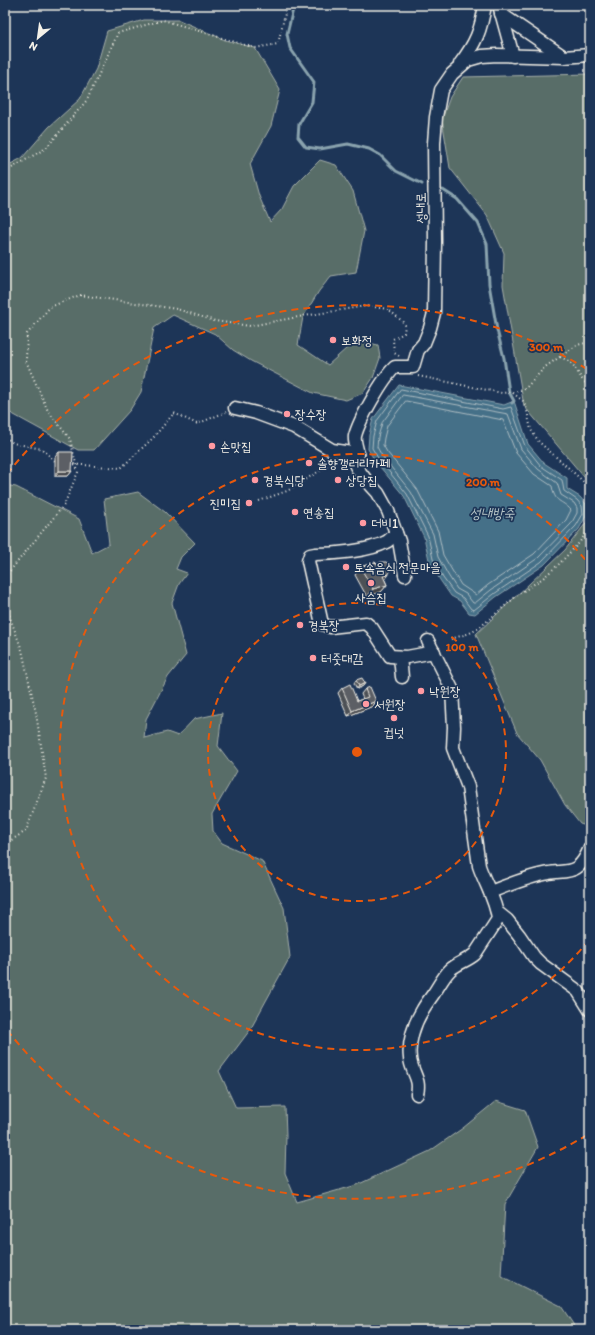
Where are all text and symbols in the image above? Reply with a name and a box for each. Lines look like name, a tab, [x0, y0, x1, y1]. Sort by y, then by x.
north arrow	[18, 18, 58, 58]
text: N	[27, 39, 40, 54]
street label: 성내로	[413, 192, 429, 224]
place label: 보화정	[341, 333, 372, 348]
marker: 보화정	[328, 335, 338, 345]
text: 300 m	[529, 340, 564, 354]
place label: 장수장	[295, 407, 326, 422]
marker: 장수장	[282, 409, 292, 419]
place label: 손맛집	[220, 439, 251, 454]
marker: 손맛집	[207, 441, 217, 451]
place label: 솔향갤러리카페	[317, 456, 390, 471]
marker: 솔향갤러리카페	[304, 458, 314, 468]
place label: 경북식당	[263, 473, 305, 488]
place label: 상당집	[346, 473, 377, 488]
marker: 경북식당	[250, 475, 260, 485]
marker: 상당집	[333, 475, 343, 485]
text: 200 m	[466, 475, 501, 489]
place label: 진미집	[210, 496, 241, 511]
marker: 진미집	[244, 498, 254, 508]
place label: 연송집	[303, 505, 334, 520]
water label: 성내방죽	[469, 505, 515, 522]
marker: 연송집	[290, 507, 300, 517]
place label: 더비1	[371, 516, 398, 531]
marker: 더비1	[358, 518, 368, 528]
place label: 토속음식 전문마을	[354, 560, 441, 575]
marker: 토속음식 전문마을	[341, 562, 351, 572]
marker: 사슴집	[366, 578, 376, 588]
place label: 사슴집	[354, 590, 387, 605]
place label: 경북장	[308, 618, 339, 633]
marker: 경북장	[295, 620, 305, 630]
text: 100 m	[445, 640, 479, 654]
place label: 터줏대감	[321, 651, 363, 666]
marker: 터줏대감	[308, 653, 318, 663]
place label: 낙원장	[429, 684, 460, 699]
marker: 낙원장	[416, 686, 426, 696]
place label: 서원장	[374, 697, 405, 712]
marker: 서원장	[361, 699, 371, 709]
marker: 컵넛	[389, 713, 399, 723]
place label: 컵넛	[384, 725, 404, 740]
centre of rings	[350, 745, 364, 759]

